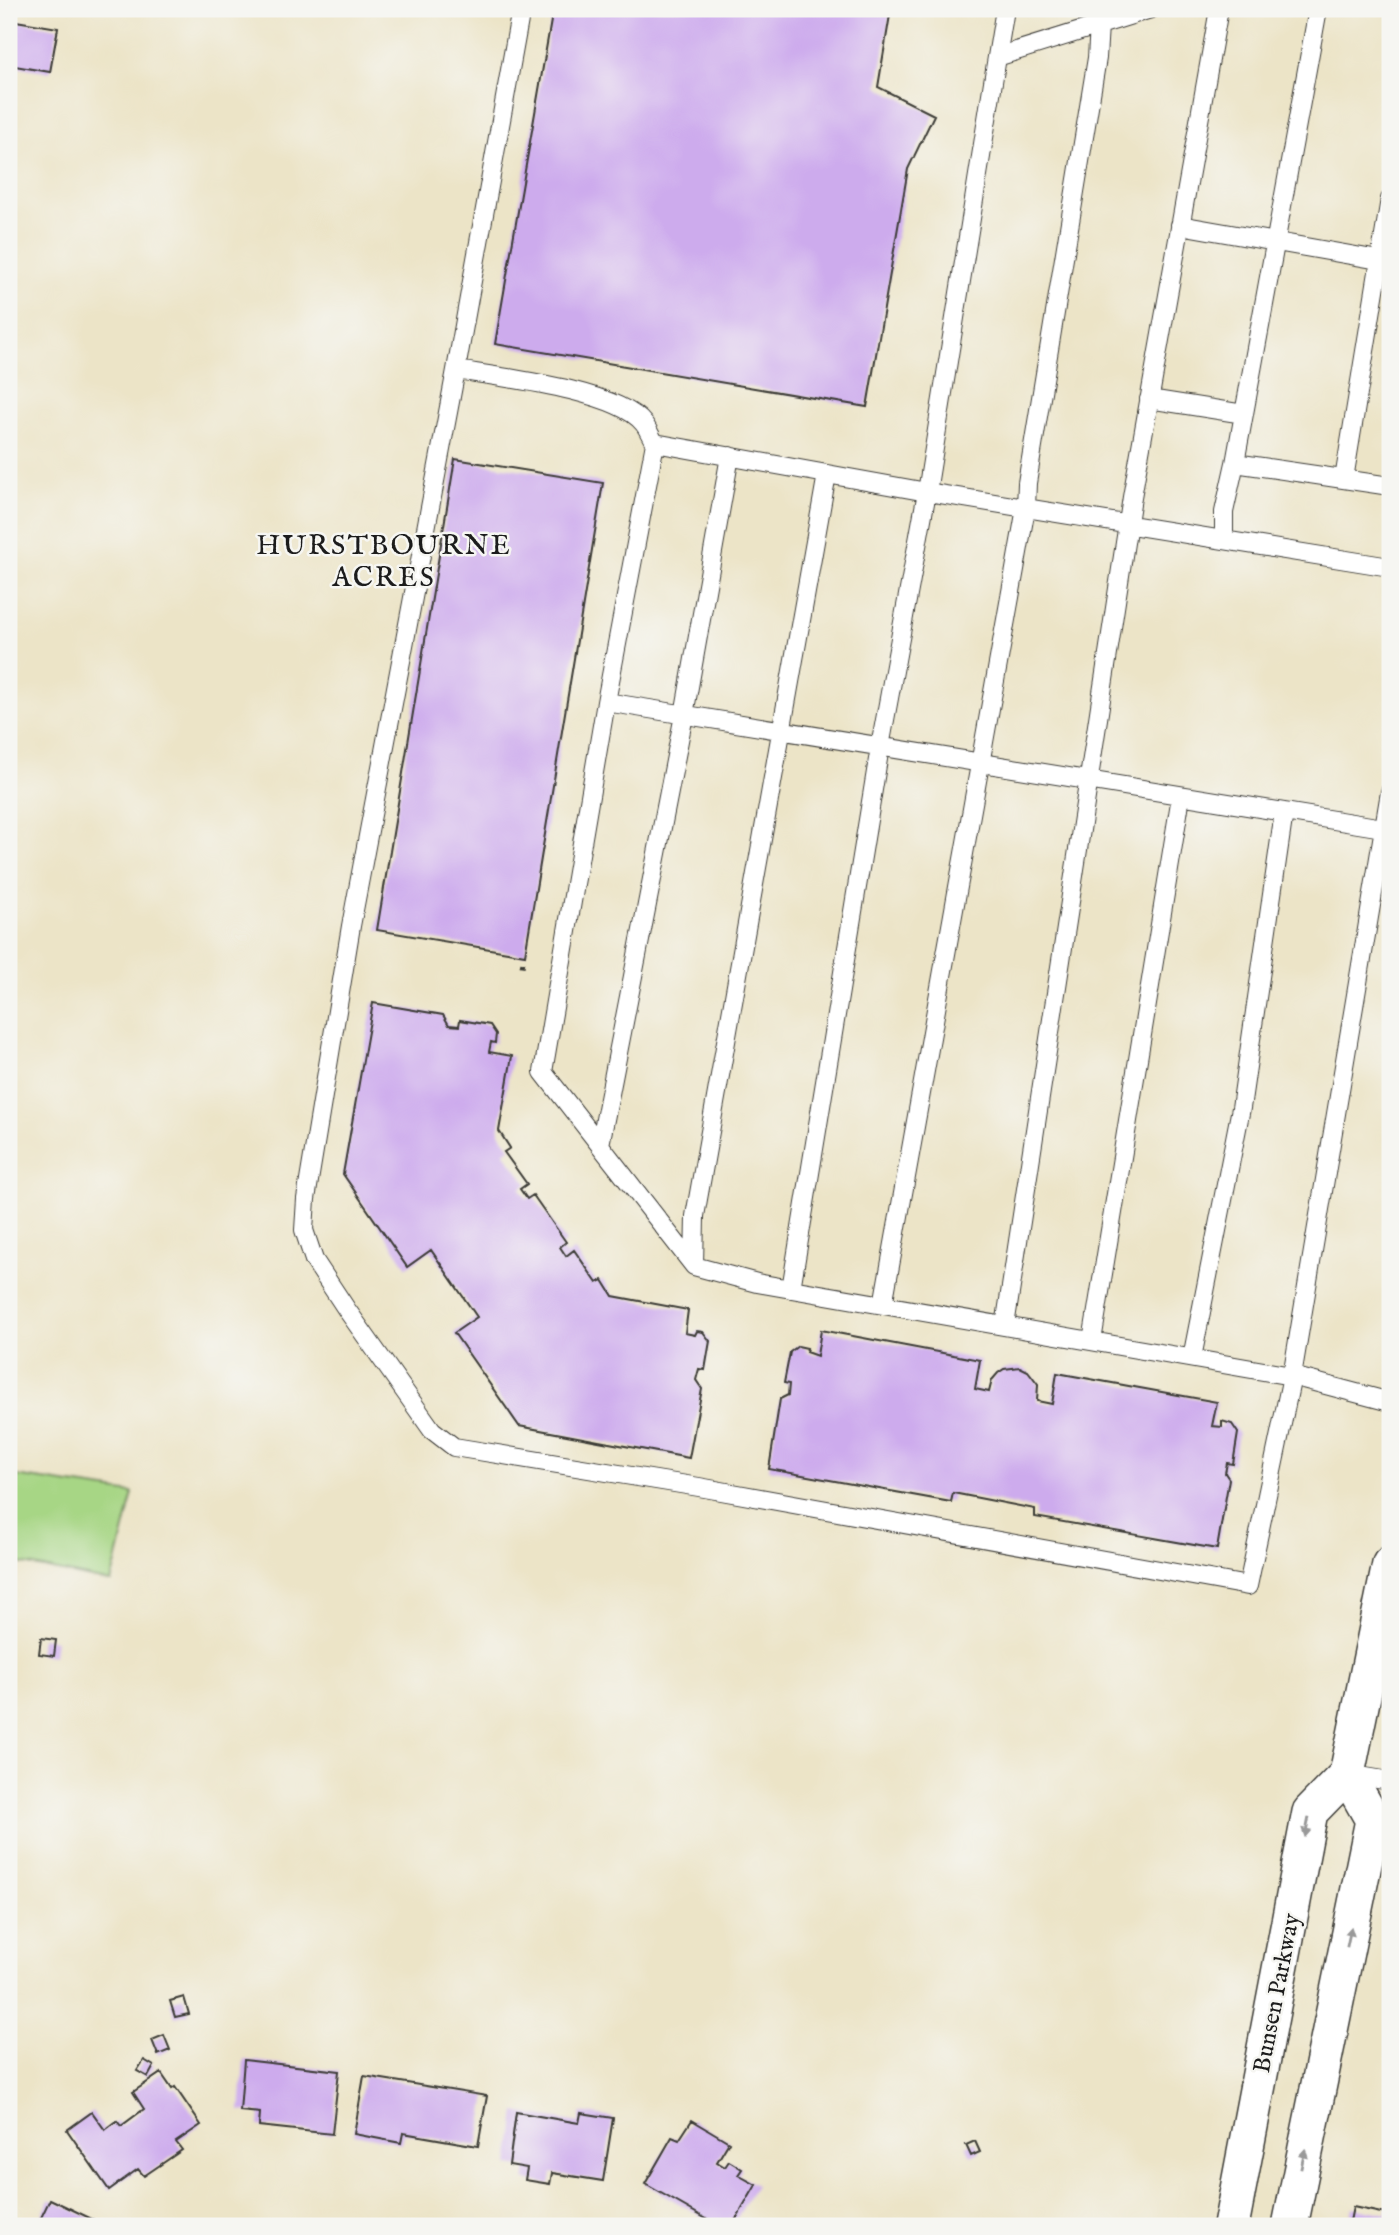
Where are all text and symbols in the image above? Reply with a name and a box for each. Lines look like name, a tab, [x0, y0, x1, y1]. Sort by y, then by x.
district label: HURSTBOURNE ACRES	[256, 529, 512, 596]
one-way arrow	[1302, 1816, 1313, 1838]
street label: Bunsen Parkway	[1247, 1911, 1308, 2076]
one-way arrow	[1344, 1926, 1355, 1948]
one-way arrow	[1298, 2148, 1309, 2170]

